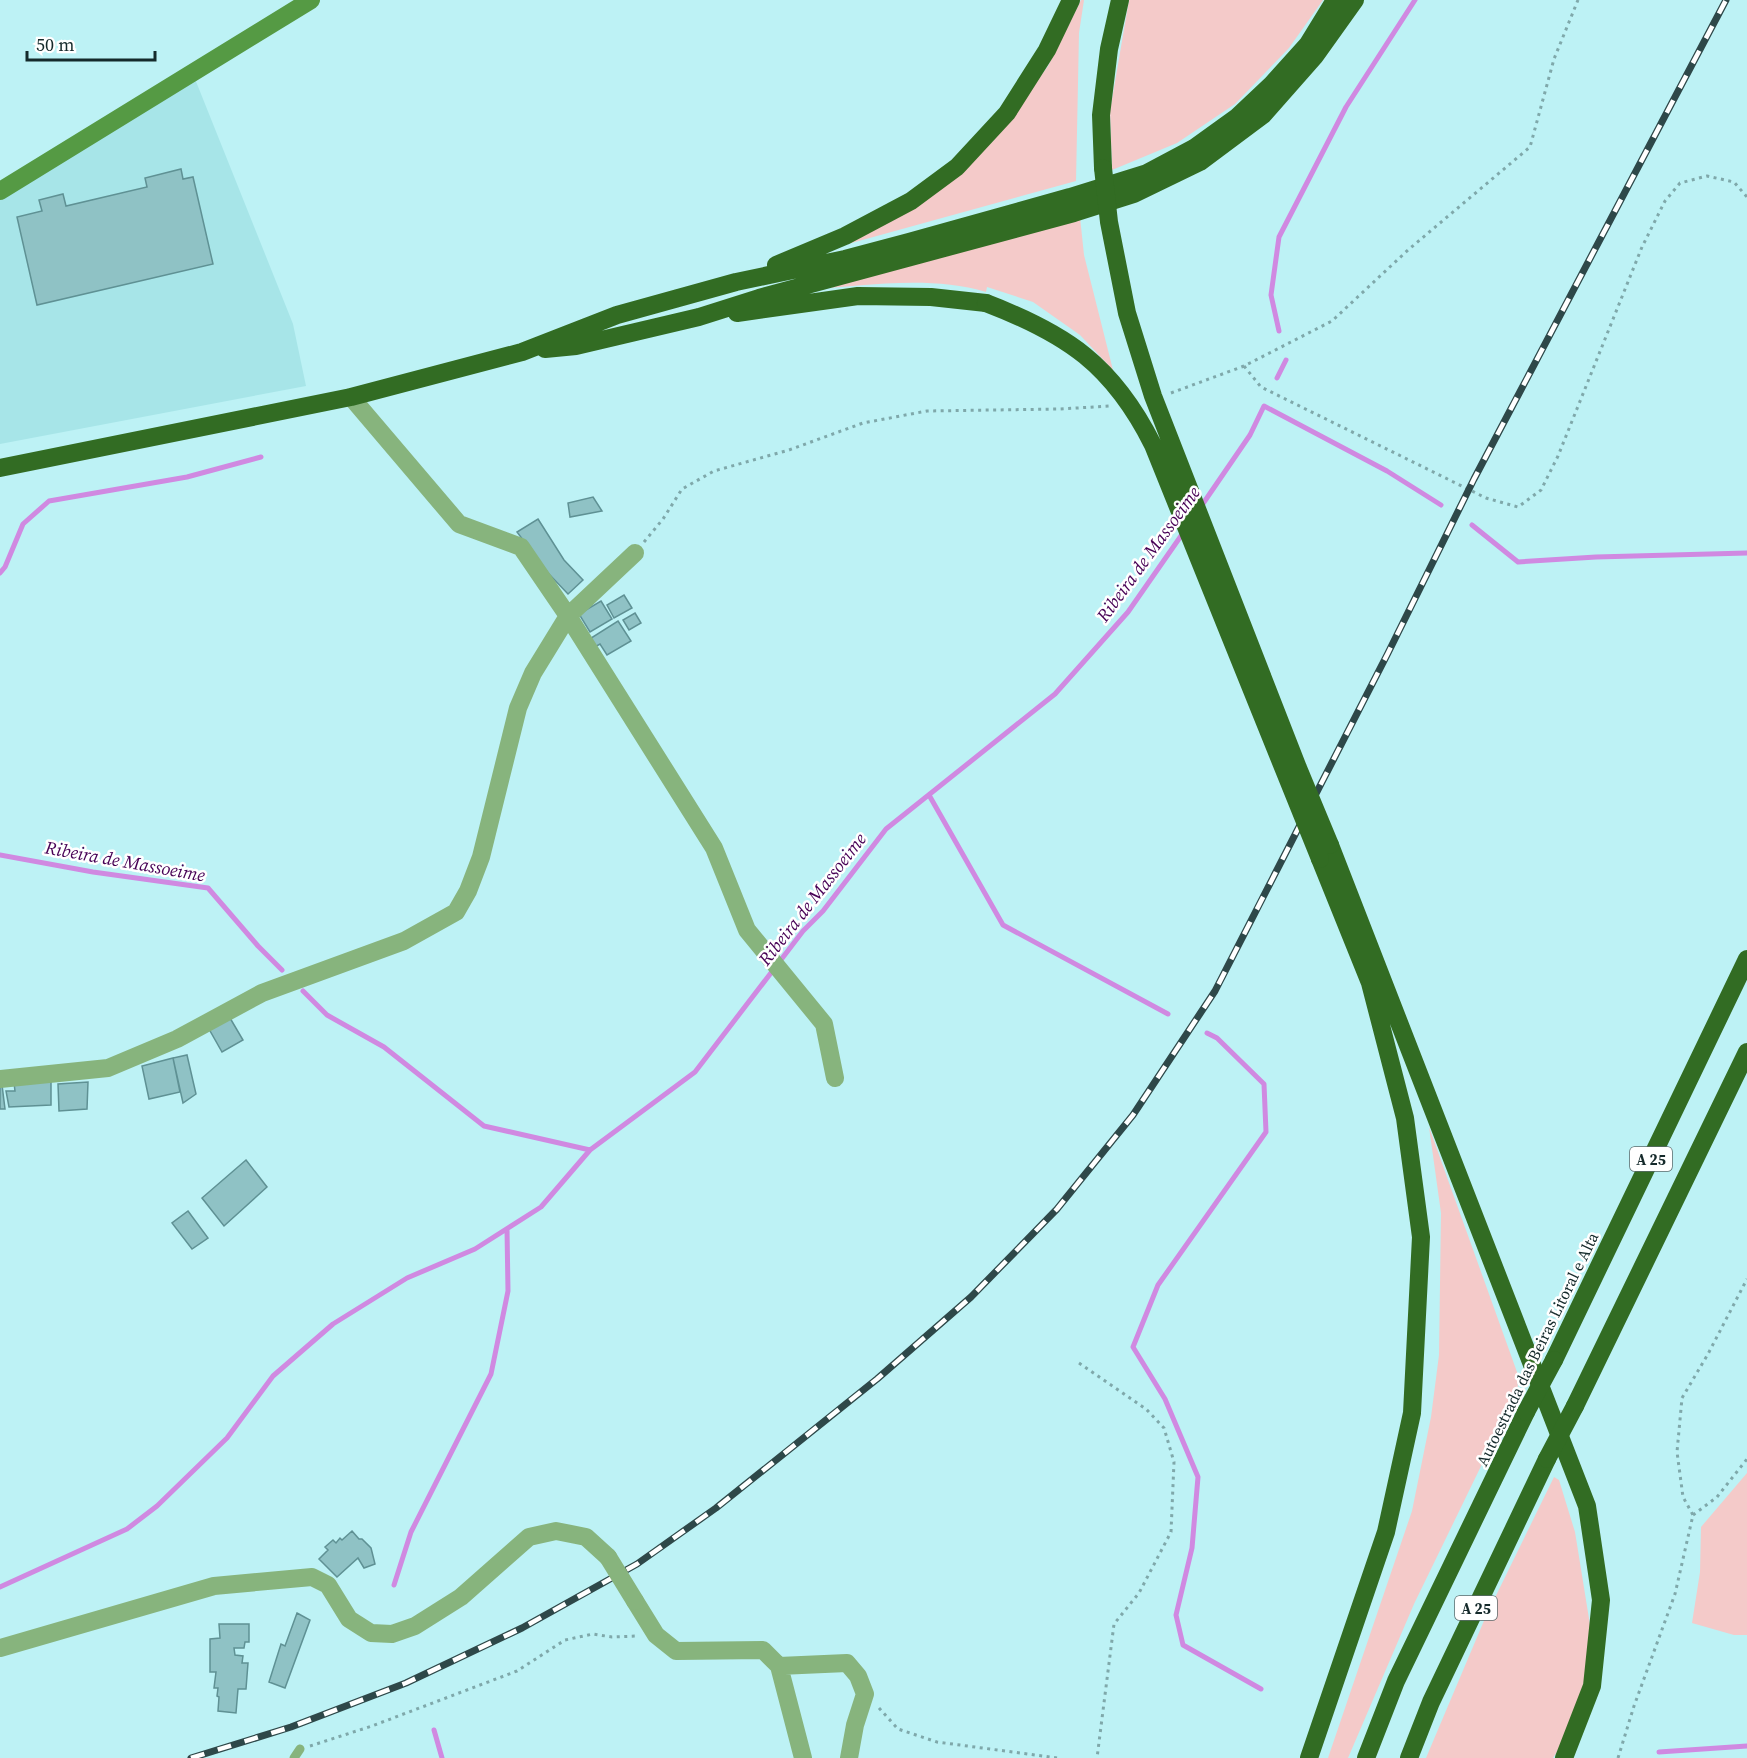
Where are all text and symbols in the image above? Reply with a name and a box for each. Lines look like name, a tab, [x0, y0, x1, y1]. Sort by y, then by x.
scale bar	[27, 24, 154, 62]
text: 50 m	[36, 32, 74, 57]
water label: Ribeira de Massoeime	[1090, 481, 1206, 628]
water label: Ribeira de Massoeime	[752, 827, 872, 971]
water label: Ribeira de Massoeime	[42, 834, 208, 887]
road number: A 25	[1630, 1147, 1672, 1171]
street label: Autoestrada das Beiras Litoral e Alta	[1471, 1228, 1604, 1470]
road number: A 25	[1455, 1596, 1497, 1620]

